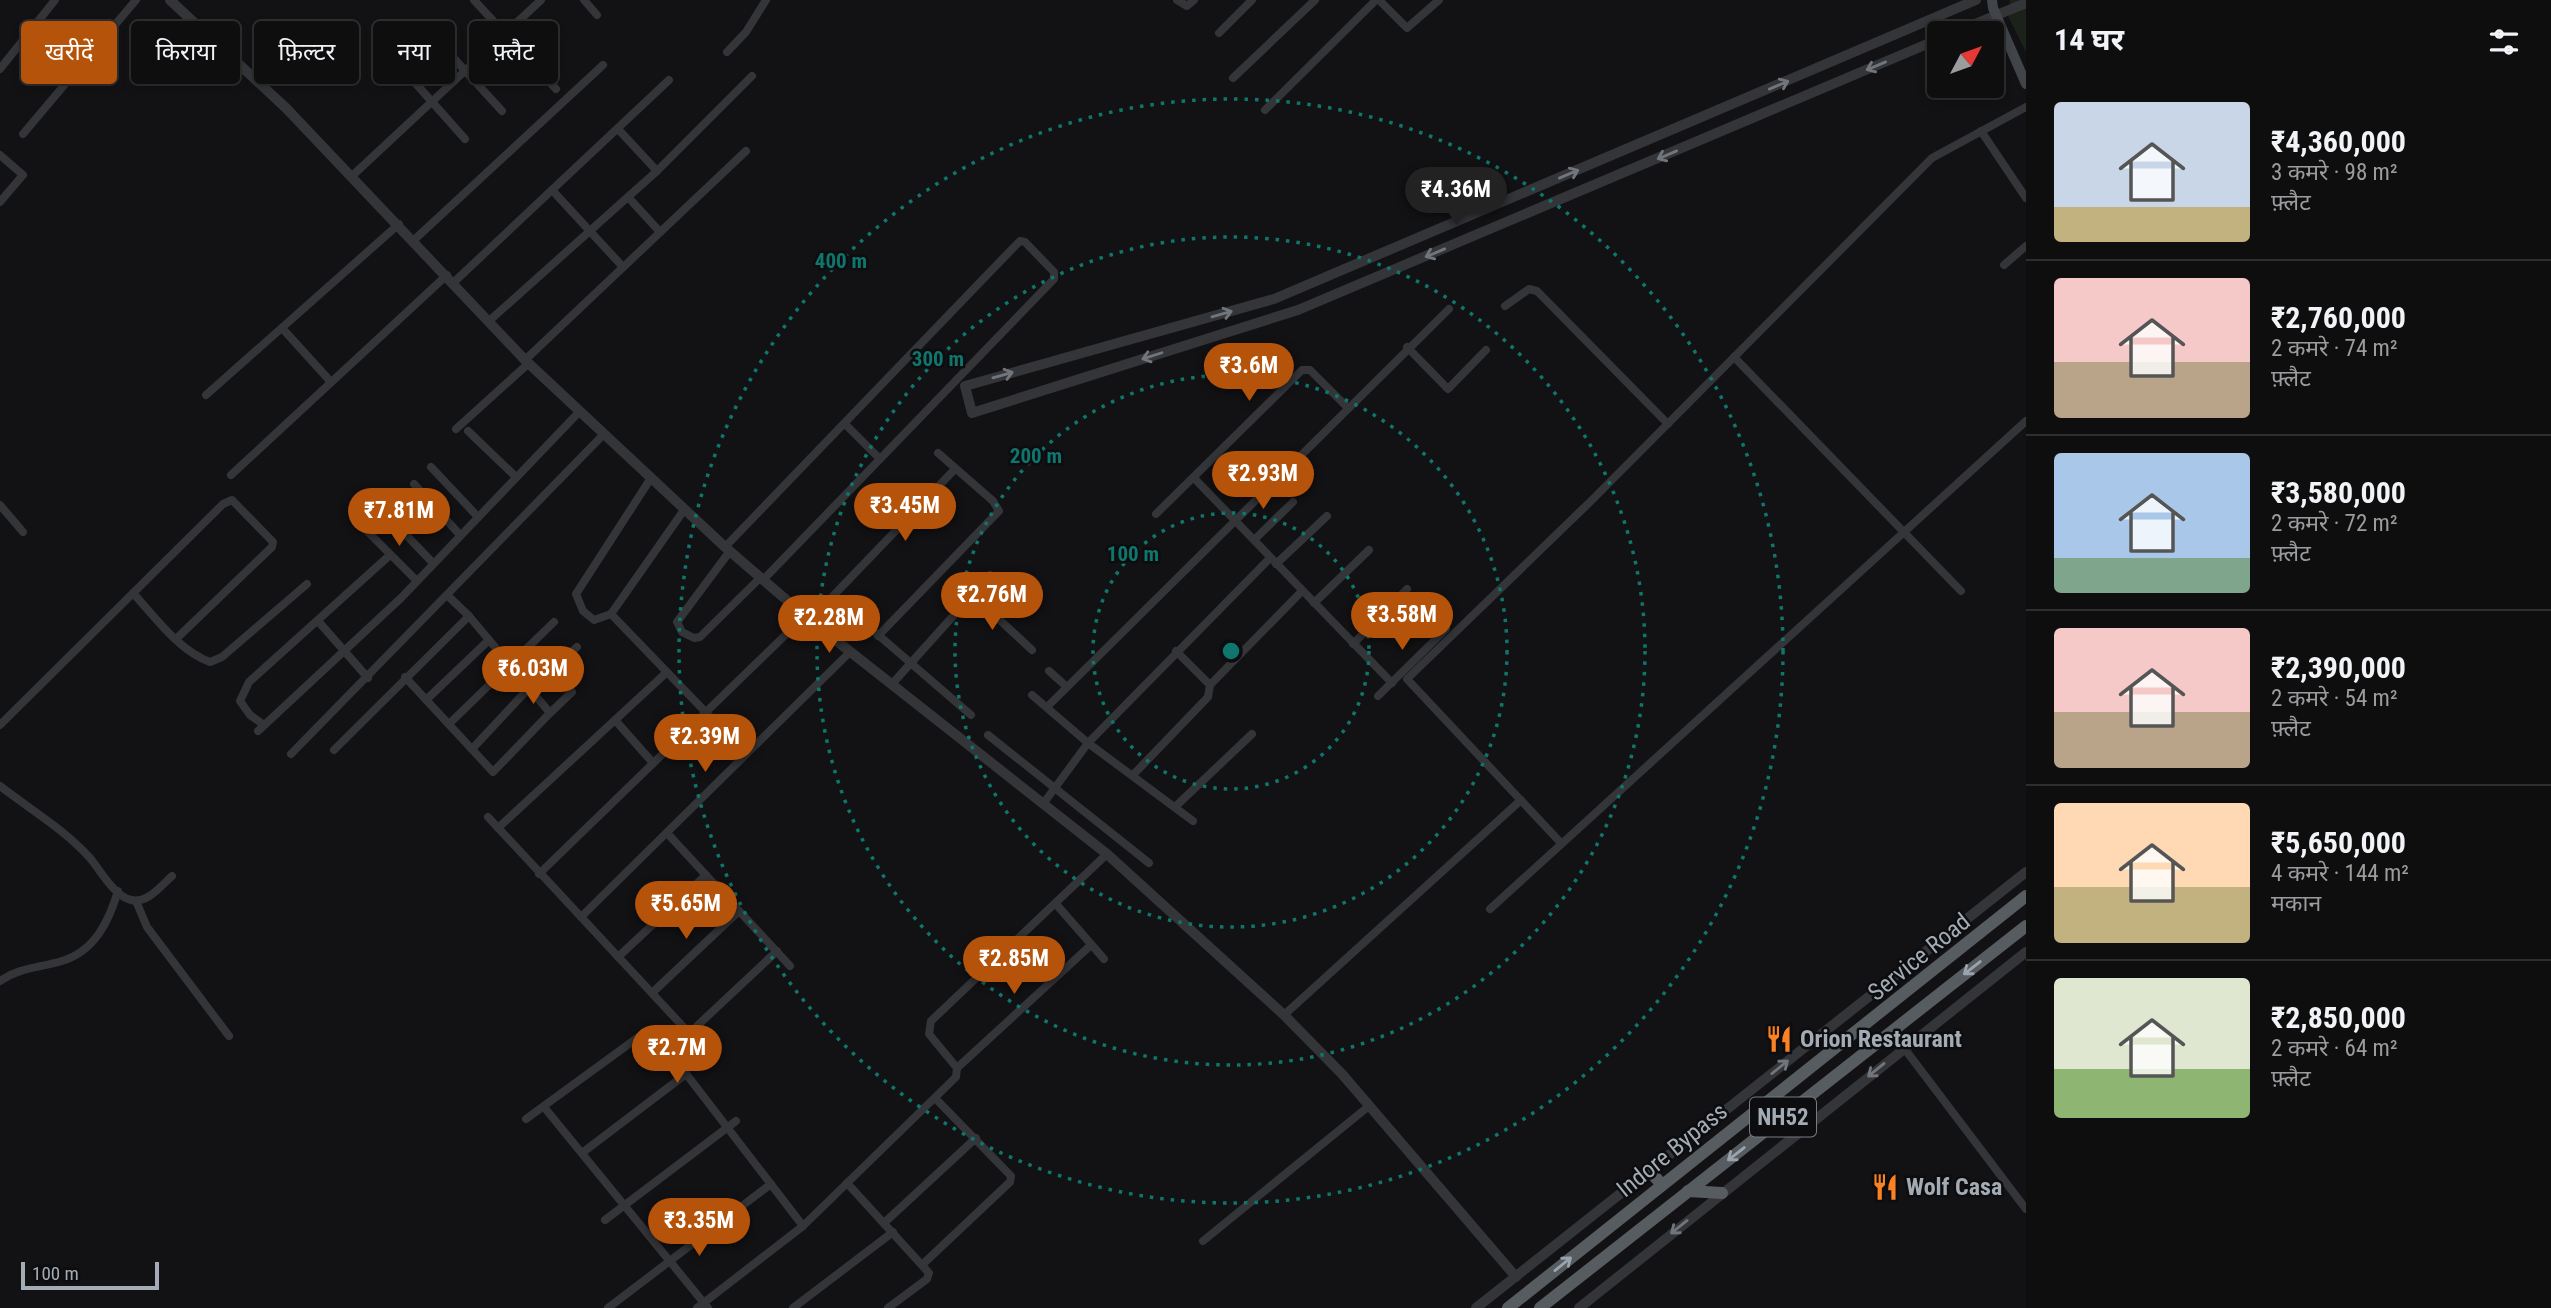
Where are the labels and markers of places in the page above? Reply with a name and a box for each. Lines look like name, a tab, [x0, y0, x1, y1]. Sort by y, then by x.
pin: ₹4.36M	[1399, 168, 1513, 227]
pin: ₹3.6M	[1200, 344, 1298, 403]
pin: ₹2.93M	[1206, 452, 1320, 511]
pin: ₹3.45M	[848, 484, 962, 543]
pin: ₹7.81M	[342, 489, 456, 548]
pin: ₹2.76M	[935, 572, 1049, 632]
pin: ₹3.58M	[1345, 592, 1459, 652]
pin: ₹2.28M	[772, 596, 886, 655]
centre of rings	[1219, 639, 1243, 663]
pin: ₹6.03M	[476, 646, 590, 706]
pin: ₹2.39M	[648, 714, 762, 774]
pin: ₹5.65M	[629, 881, 743, 941]
pin: ₹2.85M	[957, 936, 1071, 996]
restaurant icon: Orion Restaurant	[1764, 1024, 1794, 1054]
place label: Orion Restaurant	[1800, 1025, 1962, 1053]
pin: ₹2.7M	[628, 1026, 726, 1085]
restaurant icon: Wolf Casa	[1870, 1172, 1900, 1202]
place label: Wolf Casa	[1906, 1173, 2002, 1201]
pin: ₹3.35M	[642, 1198, 756, 1258]

